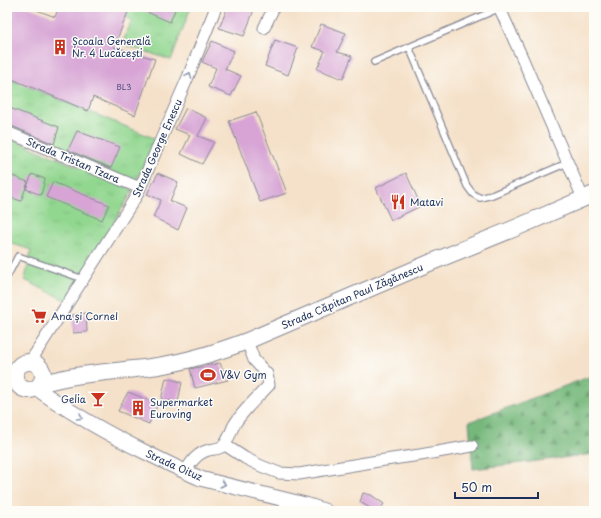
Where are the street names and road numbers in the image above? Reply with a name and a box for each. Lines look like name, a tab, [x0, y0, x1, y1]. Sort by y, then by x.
street label: Strada George Enescu	[128, 96, 185, 199]
street label: Strada Tristan Tzara	[24, 133, 123, 186]
street label: Strada Căpitan Paul Zăgănescu	[279, 259, 425, 332]
street label: Strada Oituz	[143, 445, 205, 484]

